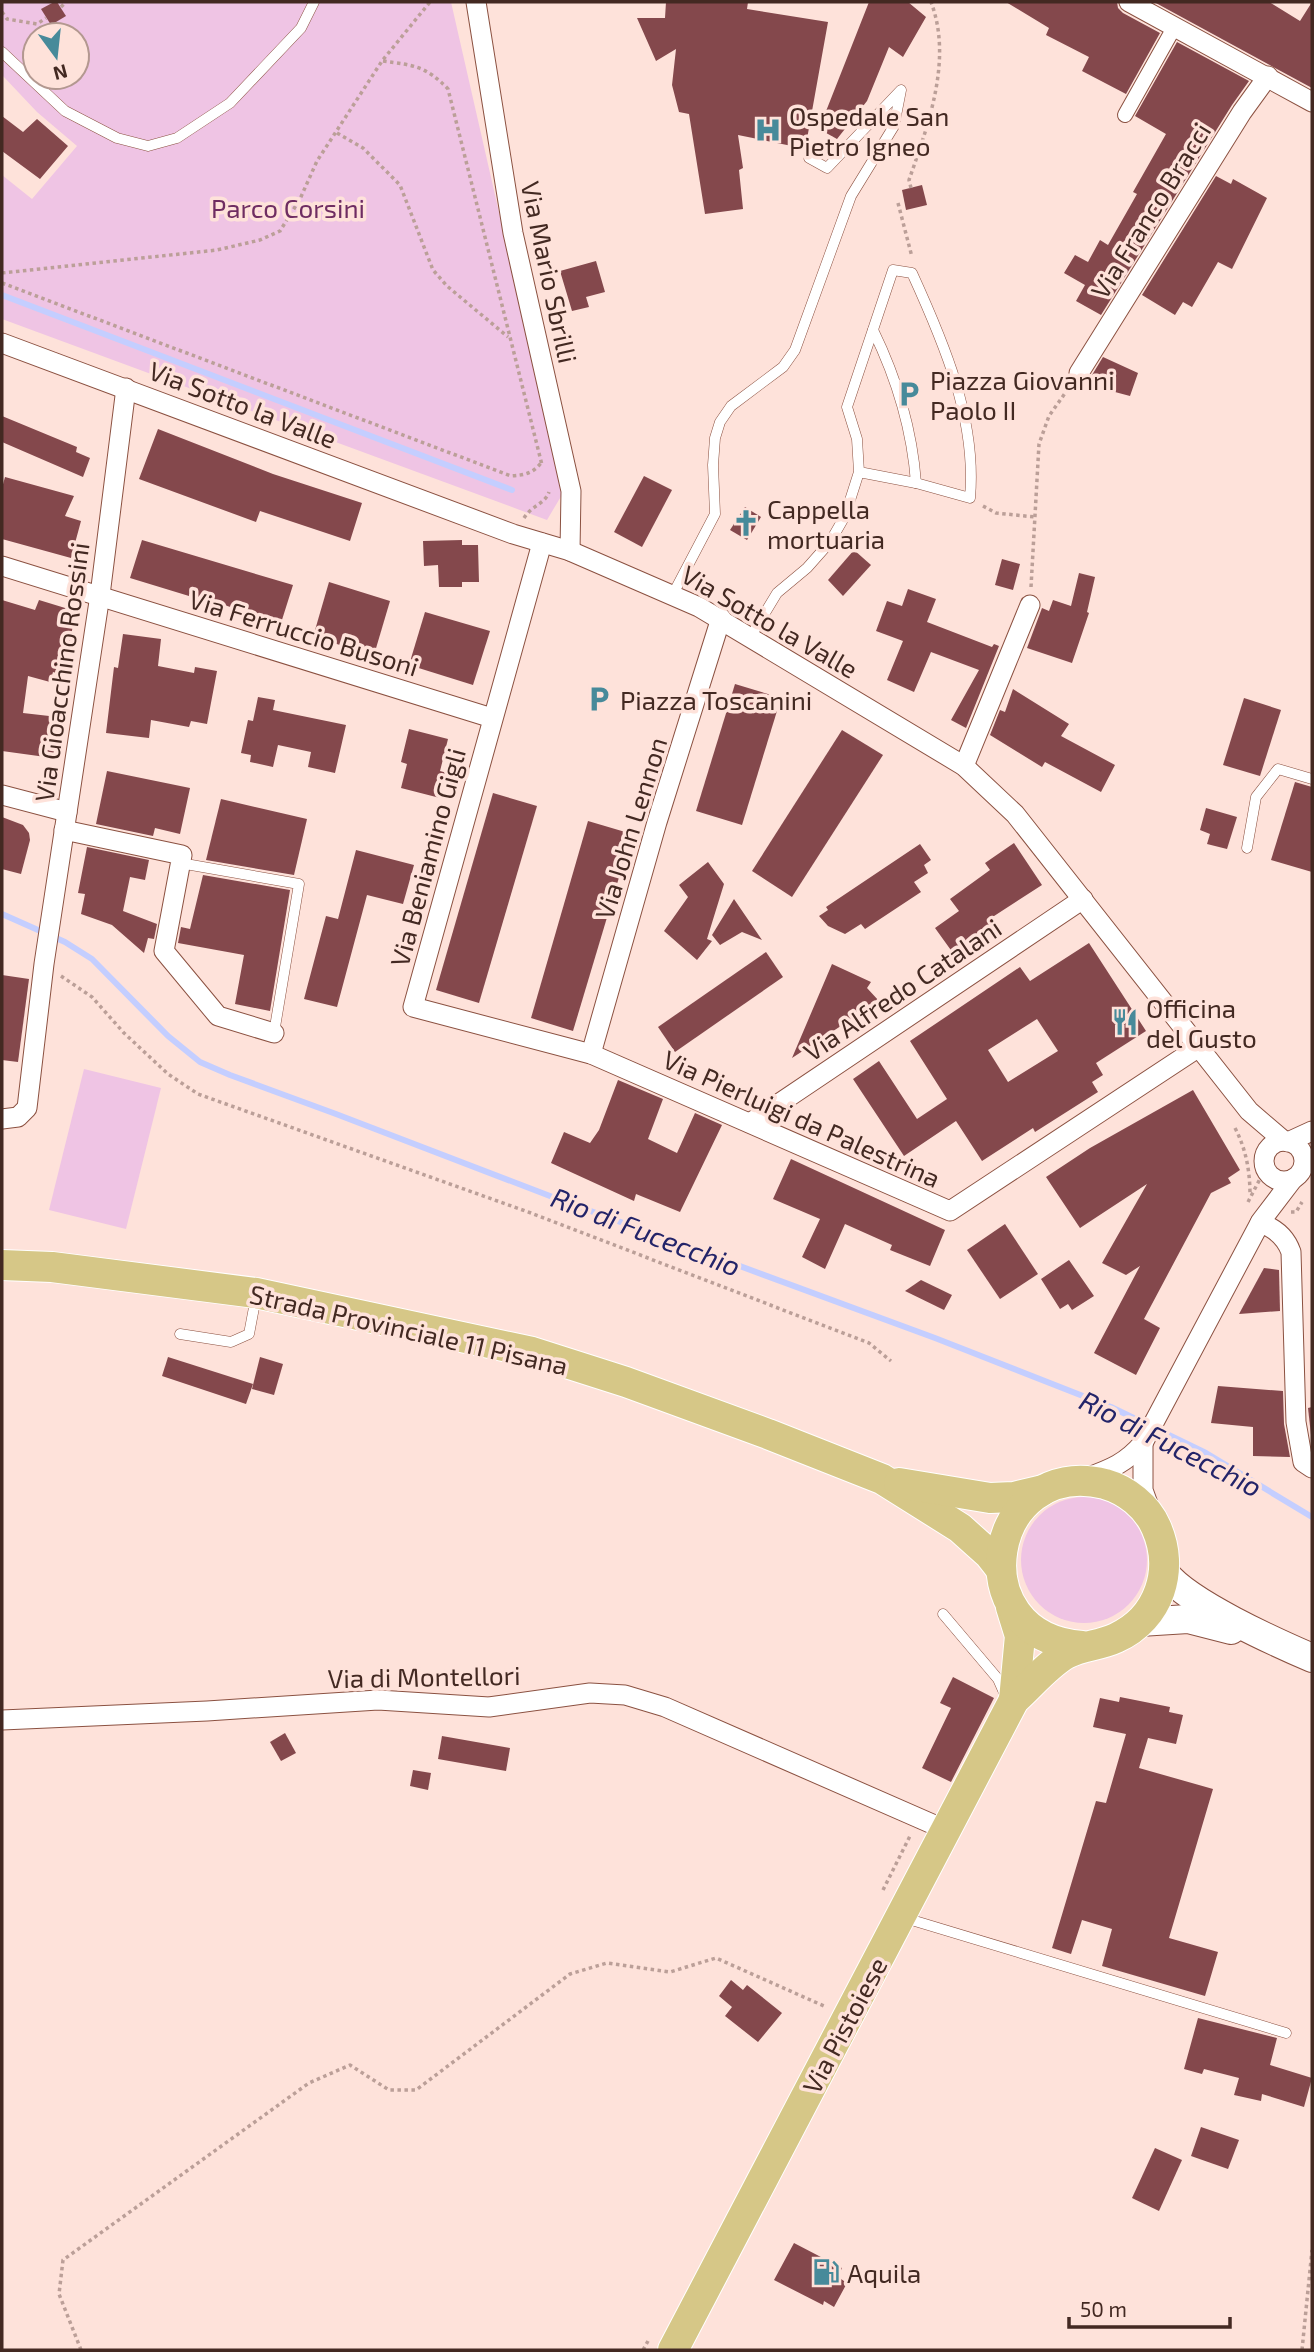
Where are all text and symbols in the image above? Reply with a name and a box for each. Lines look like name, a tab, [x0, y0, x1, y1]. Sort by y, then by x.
north arrow	[21, 21, 91, 91]
text: N	[51, 60, 70, 86]
place label: Ospedale San Pietro Igneo	[789, 100, 949, 161]
hospital icon: Ospedale San Pietro Igneo	[753, 115, 783, 145]
street label: Via Franco Bracci	[1084, 116, 1216, 304]
street label: Via Mario Sbrilli	[516, 178, 584, 366]
park label: Parco Corsini	[211, 192, 365, 223]
street label: Via Sotto la Valle	[145, 354, 341, 454]
place label: Piazza Giovanni Paolo II	[930, 364, 1115, 425]
parking icon: Piazza Giovanni Paolo II	[894, 379, 924, 409]
place label: Cappella mortuaria	[767, 493, 885, 554]
church icon: Cappella mortuaria	[731, 508, 761, 538]
street label: Via Gioacchino Rossini	[27, 540, 95, 804]
street label: Via Sotto la Valle	[676, 558, 864, 684]
street label: Via Ferruccio Busoni	[186, 582, 422, 682]
parking icon: Piazza Toscanini	[584, 684, 614, 714]
place label: Piazza Toscanini	[620, 684, 812, 715]
street label: Via John Lennon	[588, 733, 672, 923]
street label: Via Beniamino Gigli	[383, 745, 471, 969]
street label: Via Alfredo Catalani	[797, 911, 1007, 1067]
place label: Officina del Gusto	[1146, 992, 1257, 1053]
restaurant icon: Officina del Gusto	[1110, 1007, 1140, 1037]
street label: Via Pierluigi da Palestrina	[659, 1043, 945, 1193]
water label: Rio di Fucecchio	[547, 1179, 745, 1283]
street label: Strada Provinciale 11 Pisana	[247, 1277, 571, 1381]
water label: Rio di Fucecchio	[1074, 1382, 1268, 1504]
street label: Via di Montellori	[327, 1659, 521, 1693]
street label: Via Pistoiese	[795, 1952, 893, 2098]
fuel station icon: Aquila	[811, 2257, 841, 2287]
place label: Aquila	[847, 2257, 921, 2288]
scale bar	[1069, 2286, 1230, 2330]
text: 50 m	[1080, 2296, 1127, 2321]

